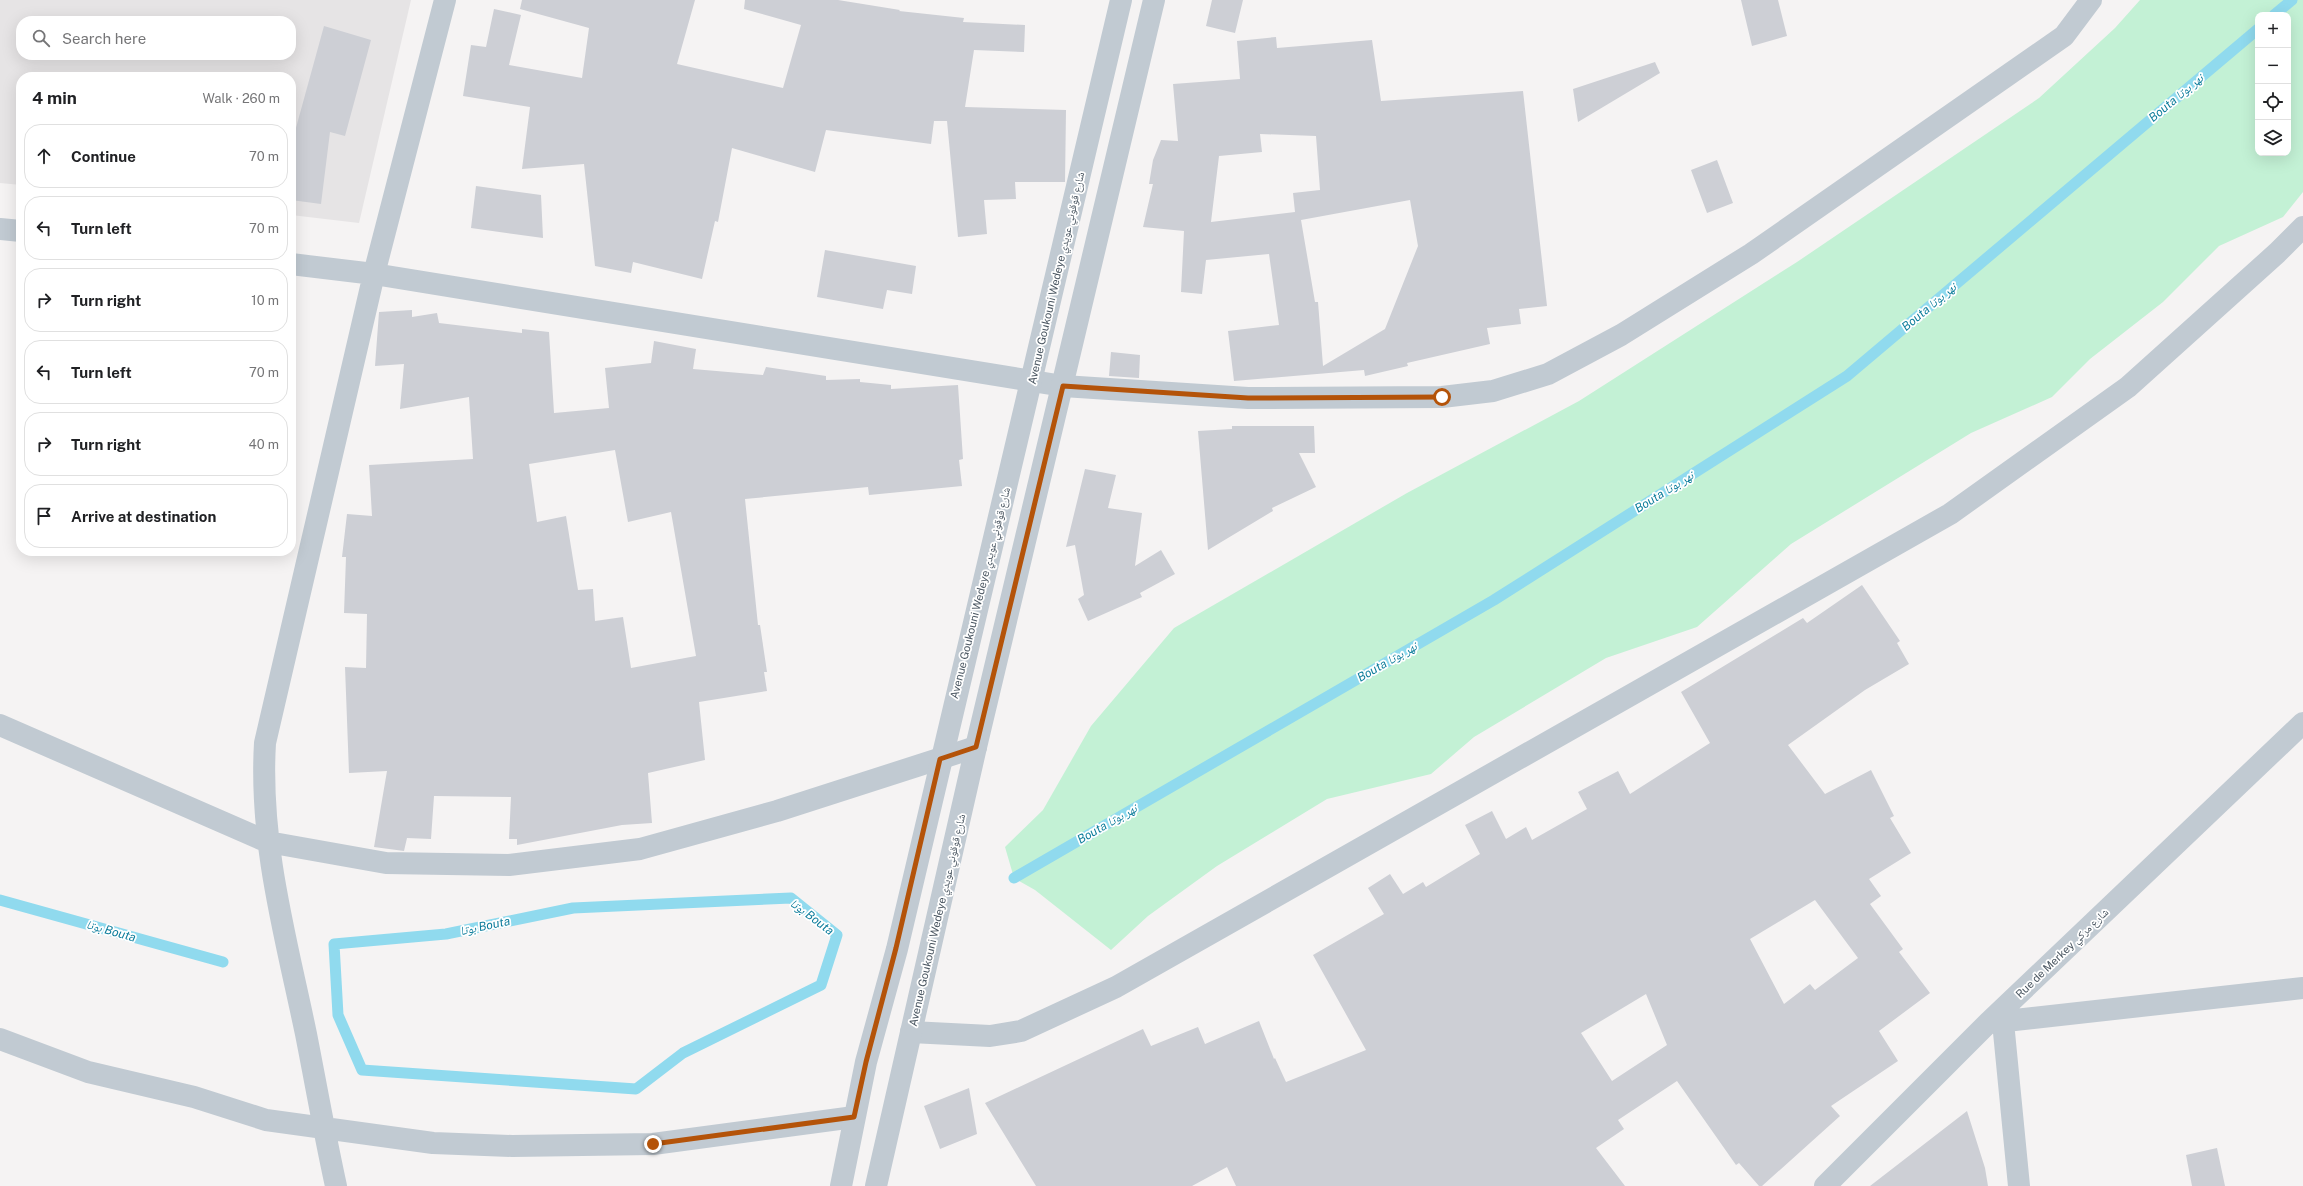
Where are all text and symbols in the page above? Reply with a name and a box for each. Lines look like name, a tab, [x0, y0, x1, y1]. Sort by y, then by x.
map controls	[2255, 12, 2291, 156]
button: +	[2255, 12, 2291, 48]
search box	[16, 16, 296, 60]
icon: search	[30, 27, 52, 49]
text: Search here	[62, 30, 146, 47]
button: −	[2255, 48, 2291, 84]
water label: Bouta نهر بوتا	[2146, 70, 2208, 125]
button: locate	[2255, 84, 2291, 120]
text: 4 min	[32, 88, 77, 108]
text: Walk · 260 m	[202, 91, 280, 106]
button: layers	[2255, 120, 2291, 156]
icon: ahead	[33, 145, 55, 167]
text: Continue	[71, 148, 136, 165]
text: 70 m	[249, 149, 279, 164]
street label: Avenue Goukouni Wedeye شارع قوقوني عويدي	[1026, 171, 1089, 386]
icon: left	[33, 217, 55, 239]
text: Turn left	[71, 220, 132, 237]
text: 70 m	[249, 221, 279, 236]
water label: Bouta نهر بوتا	[1899, 279, 1961, 334]
icon: right	[33, 289, 55, 311]
text: Turn right	[71, 292, 141, 309]
text: 10 m	[251, 293, 279, 308]
icon: left	[33, 361, 55, 383]
text: Turn left	[71, 364, 132, 381]
text: 70 m	[249, 365, 279, 380]
route start	[1433, 388, 1451, 406]
icon: right	[33, 433, 55, 455]
text: Turn right	[71, 436, 141, 453]
text: 40 m	[248, 437, 279, 452]
water label: Bouta نهر بوتا	[1632, 467, 1698, 516]
street label: Avenue Goukouni Wedeye شارع قوقوني عويدي	[948, 486, 1015, 701]
icon: arrive	[33, 505, 55, 527]
text: Arrive at destination	[71, 508, 216, 525]
water label: Bouta نهر بوتا	[1355, 638, 1422, 685]
water label: Bouta نهر بوتا	[1075, 800, 1142, 847]
street label: Avenue Goukouni Wedeye شارع قوقوني عويدي	[907, 813, 970, 1028]
water label: بوتا Bouta	[787, 896, 837, 938]
street label: Rue de Merkey شارع مركي	[2013, 906, 2113, 1002]
water label: بوتا Bouta	[459, 914, 511, 939]
water label: بوتا Bouta	[85, 917, 137, 945]
route end	[644, 1135, 662, 1153]

